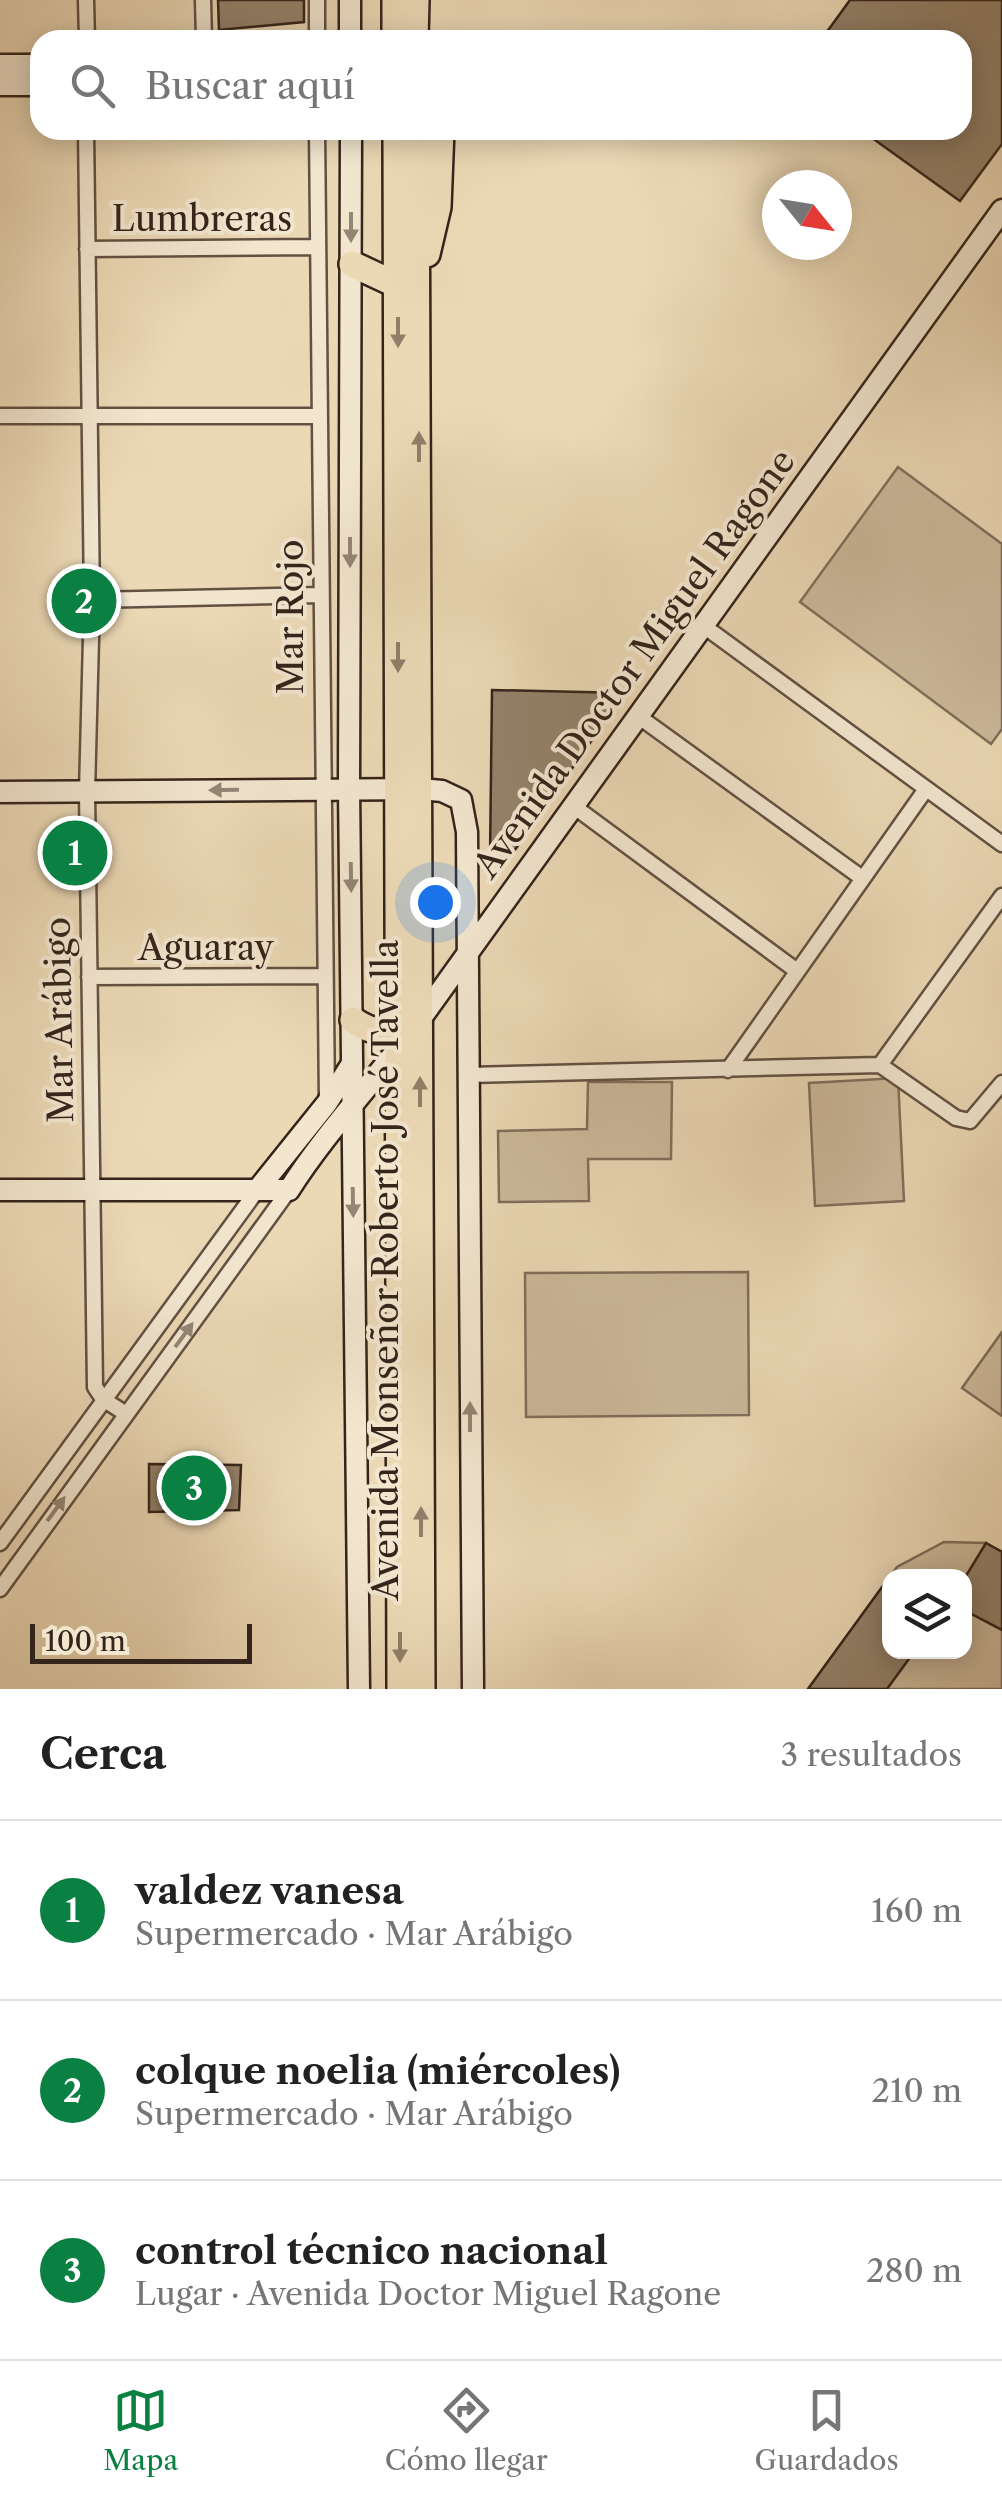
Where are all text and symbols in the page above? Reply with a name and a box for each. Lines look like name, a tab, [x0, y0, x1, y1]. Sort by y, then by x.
search box	[30, 30, 972, 140]
icon: search	[65, 58, 120, 113]
text: Buscar aquí	[145, 62, 355, 109]
north arrow	[762, 170, 852, 260]
street label: Lumbreras	[112, 197, 292, 240]
one-way arrow	[344, 212, 360, 244]
one-way arrow	[390, 317, 406, 349]
one-way arrow	[411, 430, 427, 462]
street label: Avenida Doctor Miguel Ragone	[464, 441, 804, 886]
one-way arrow	[342, 537, 358, 569]
street label: Mar Rojo	[269, 539, 312, 695]
pin: 2	[52, 564, 116, 638]
one-way arrow	[390, 642, 406, 674]
one-way arrow	[207, 783, 239, 799]
pin: 1	[42, 816, 108, 890]
one-way arrow	[343, 862, 359, 894]
your location	[410, 877, 461, 928]
street label: Mar Arábigo	[36, 917, 82, 1123]
street label: Aguaray	[137, 926, 274, 969]
street label: Avenida Monseñor Roberto José Tavella	[364, 939, 407, 1601]
one-way arrow	[412, 1075, 428, 1107]
one-way arrow	[345, 1187, 361, 1219]
one-way arrow	[174, 1322, 193, 1348]
one-way arrow	[462, 1400, 478, 1432]
pin: 3	[162, 1450, 226, 1526]
one-way arrow	[46, 1496, 65, 1522]
one-way arrow	[413, 1505, 429, 1537]
map controls	[882, 1569, 972, 1659]
button: layers	[882, 1569, 972, 1659]
scale bar	[30, 1619, 252, 1664]
text: 100 m	[45, 1624, 126, 1658]
one-way arrow	[392, 1632, 408, 1664]
text: Cerca	[40, 1728, 166, 1780]
text: 3 resultados	[780, 1735, 962, 1774]
text: valdez vanesa	[135, 1867, 404, 1914]
text: 1	[65, 1891, 80, 1930]
text: 160 m	[871, 1891, 962, 1930]
text: Supermercado · Mar Arábigo	[135, 1914, 573, 1953]
text: colque noelia (miércoles)	[135, 2047, 621, 2094]
text: 2	[63, 2071, 82, 2110]
text: 210 m	[872, 2071, 962, 2110]
text: Supermercado · Mar Arábigo	[135, 2094, 573, 2133]
text: control técnico nacional	[135, 2227, 608, 2274]
text: 3	[63, 2251, 82, 2290]
text: 280 m	[866, 2251, 962, 2290]
text: Lugar · Avenida Doctor Miguel Ragone	[135, 2274, 721, 2313]
tab: Mapa	[103, 2383, 178, 2477]
tab: Cómo llegar	[385, 2383, 548, 2477]
tab: Guardados	[754, 2383, 899, 2477]

